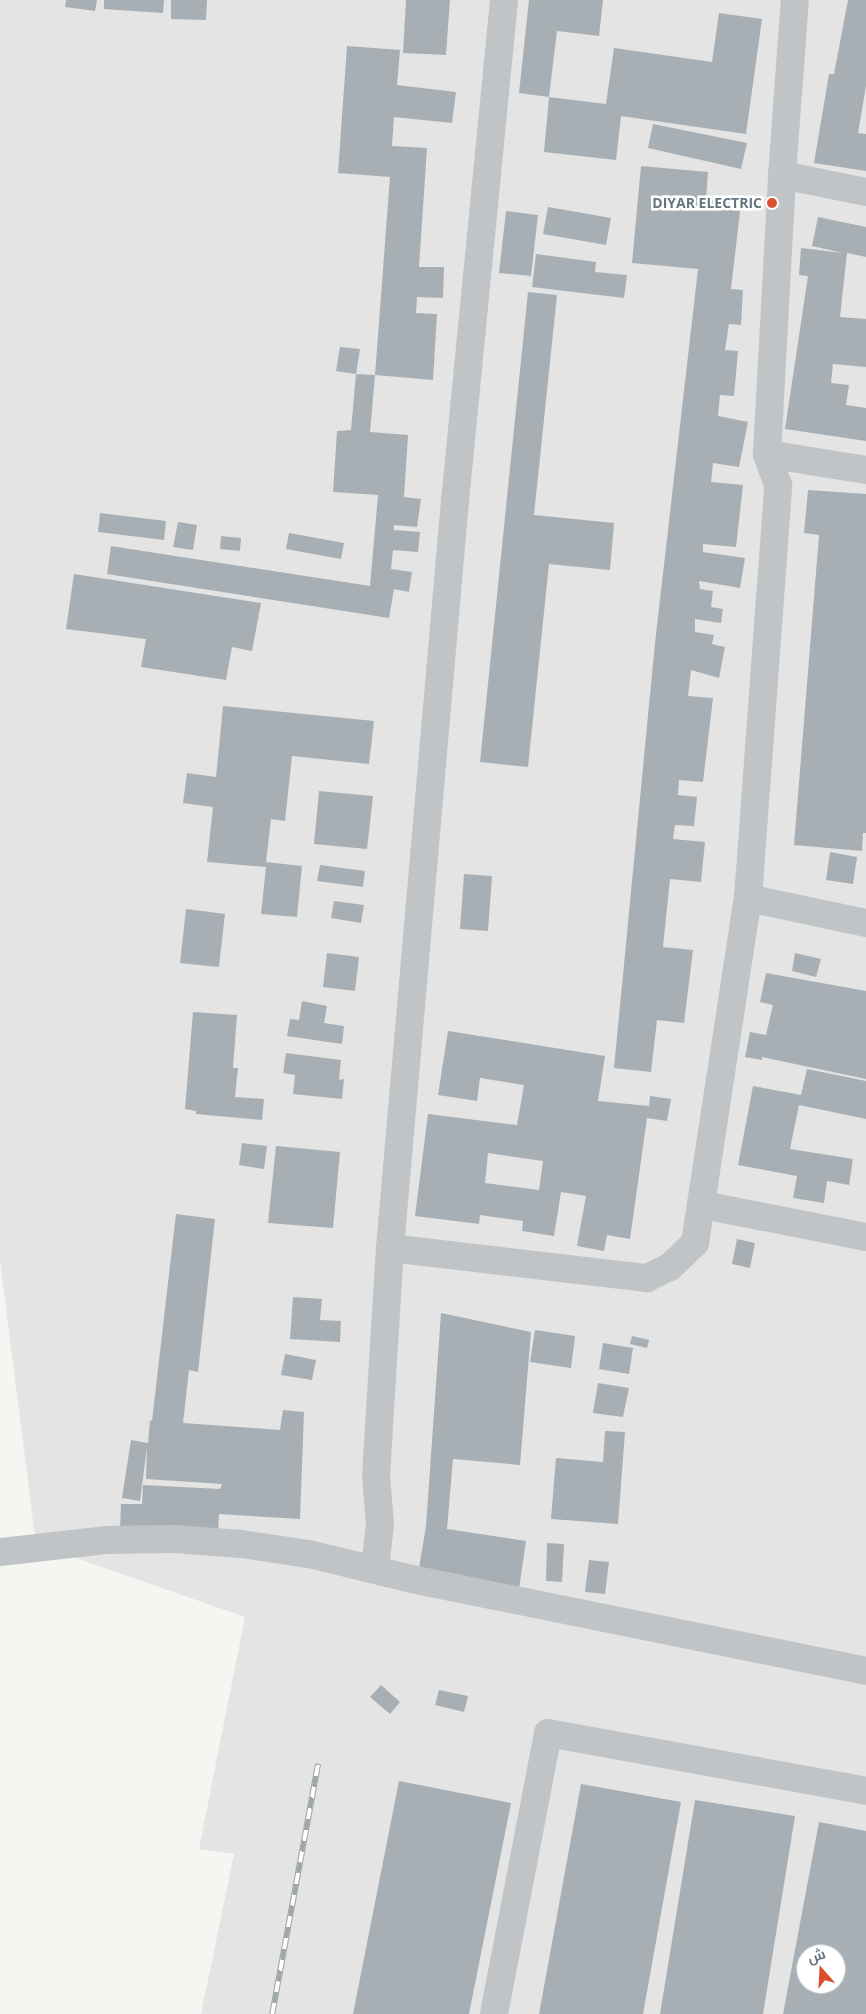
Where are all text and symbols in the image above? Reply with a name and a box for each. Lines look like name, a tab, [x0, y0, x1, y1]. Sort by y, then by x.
place label: DIYAR ELECTRIC	[652, 195, 762, 211]
marker: DIYAR ELECTRIC	[766, 197, 778, 209]
text: ش	[805, 1943, 828, 1967]
north arrow	[796, 1944, 846, 1994]

